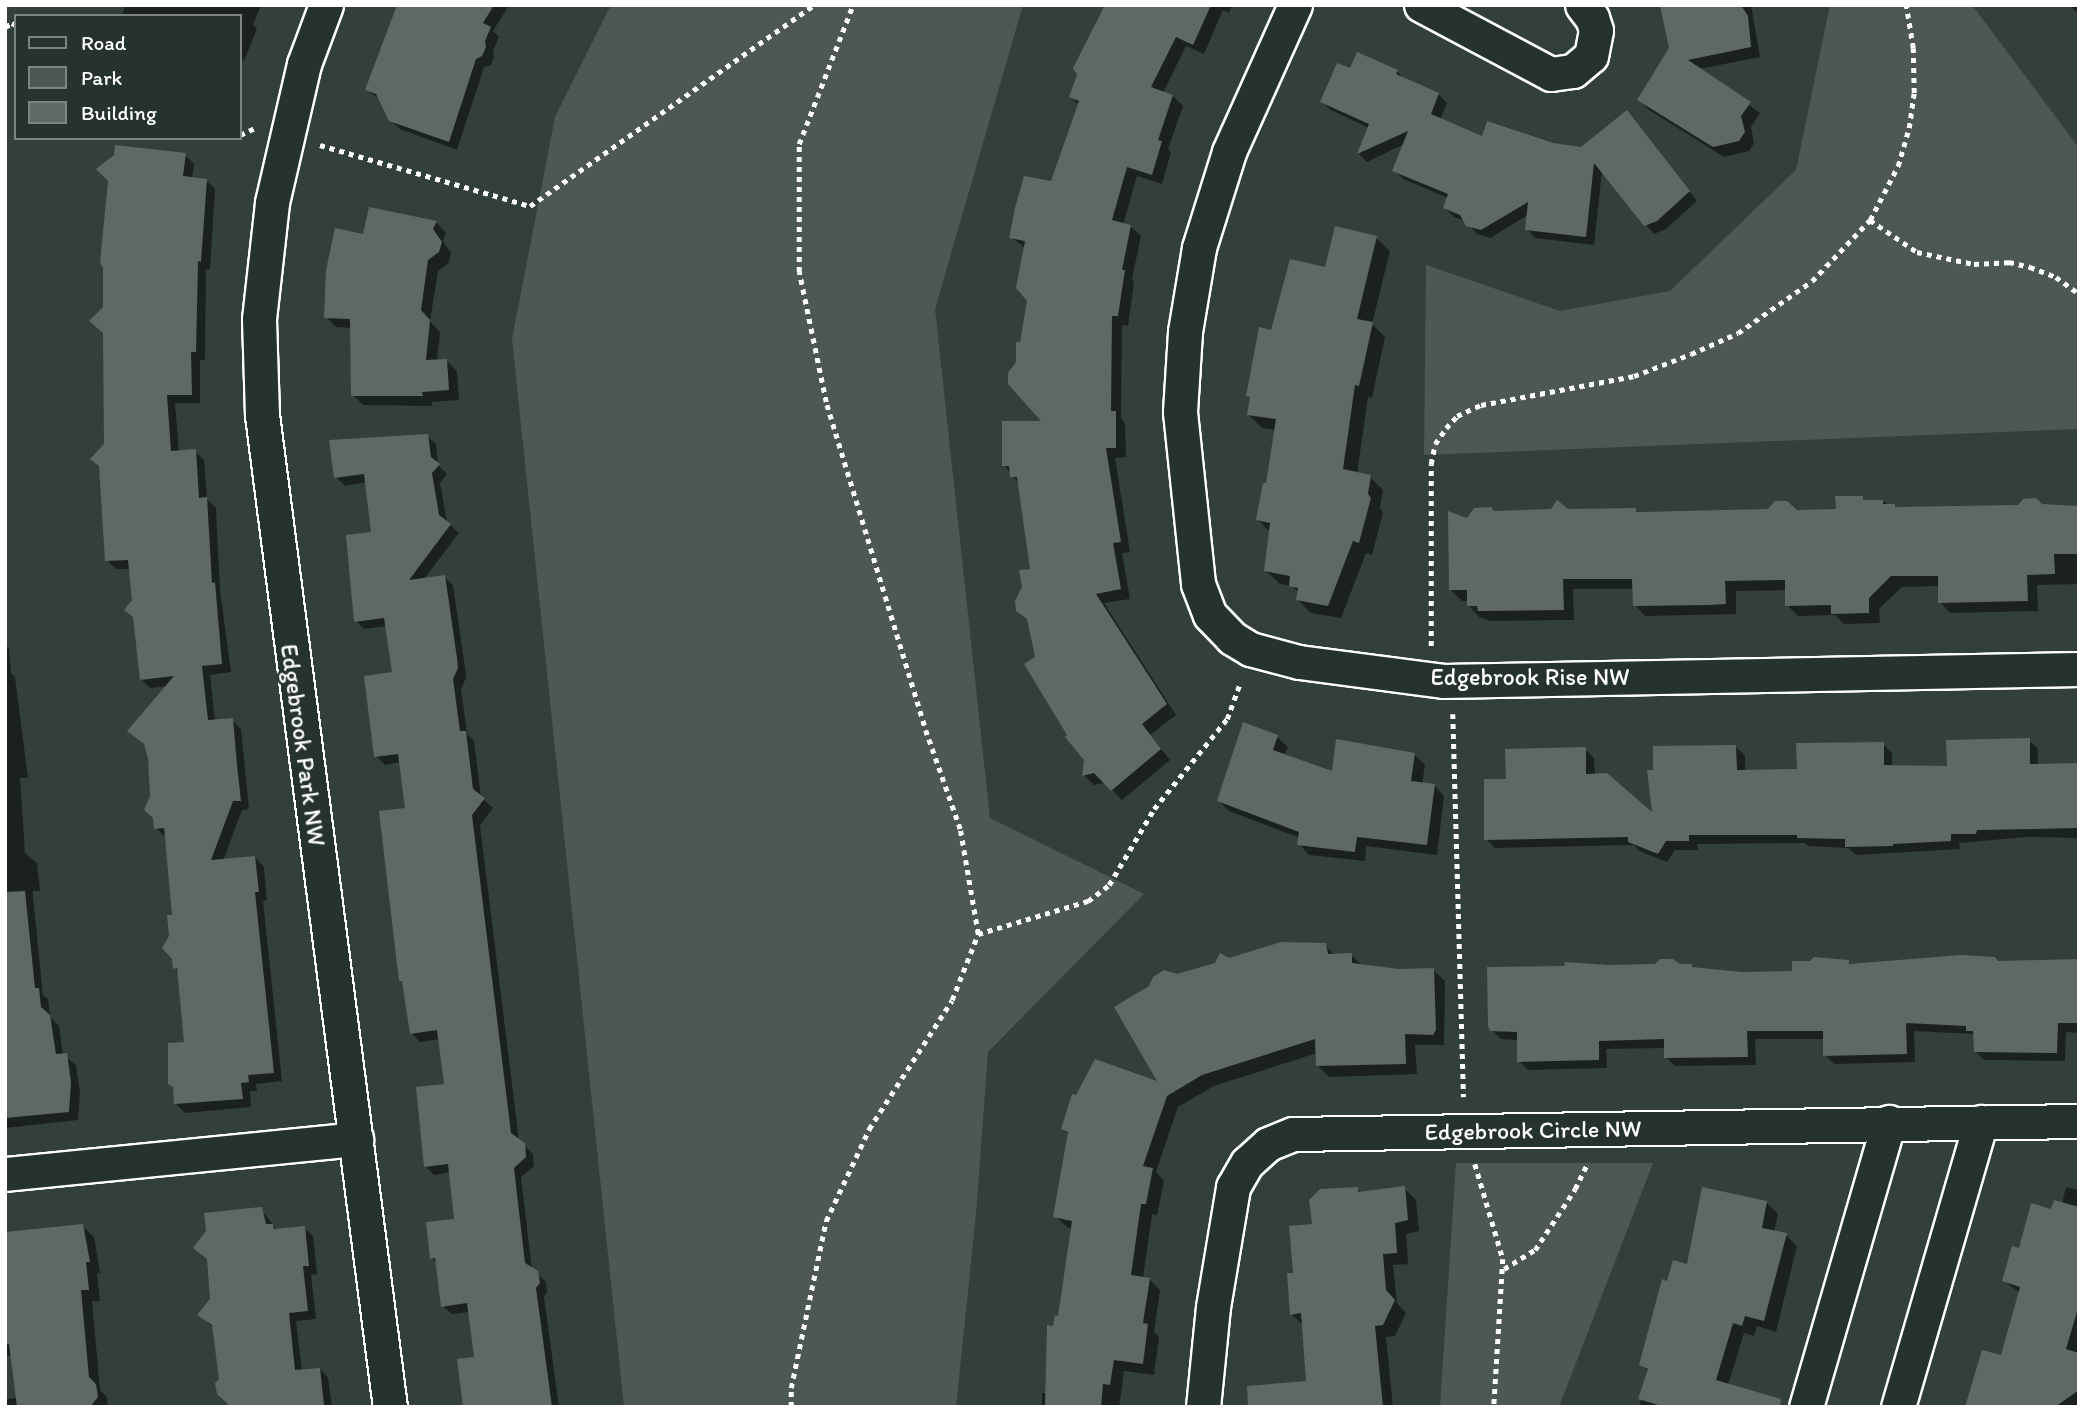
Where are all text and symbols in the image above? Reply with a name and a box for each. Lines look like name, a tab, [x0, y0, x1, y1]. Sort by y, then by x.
legend	[14, 14, 242, 140]
text: Road	[81, 30, 126, 55]
text: Park	[81, 65, 122, 90]
text: Building	[81, 100, 157, 125]
street label: Edgebrook Park NW	[275, 642, 331, 848]
street label: Edgebrook Rise NW	[1430, 663, 1630, 691]
street label: Edgebrook Circle NW	[1424, 1114, 1642, 1146]

